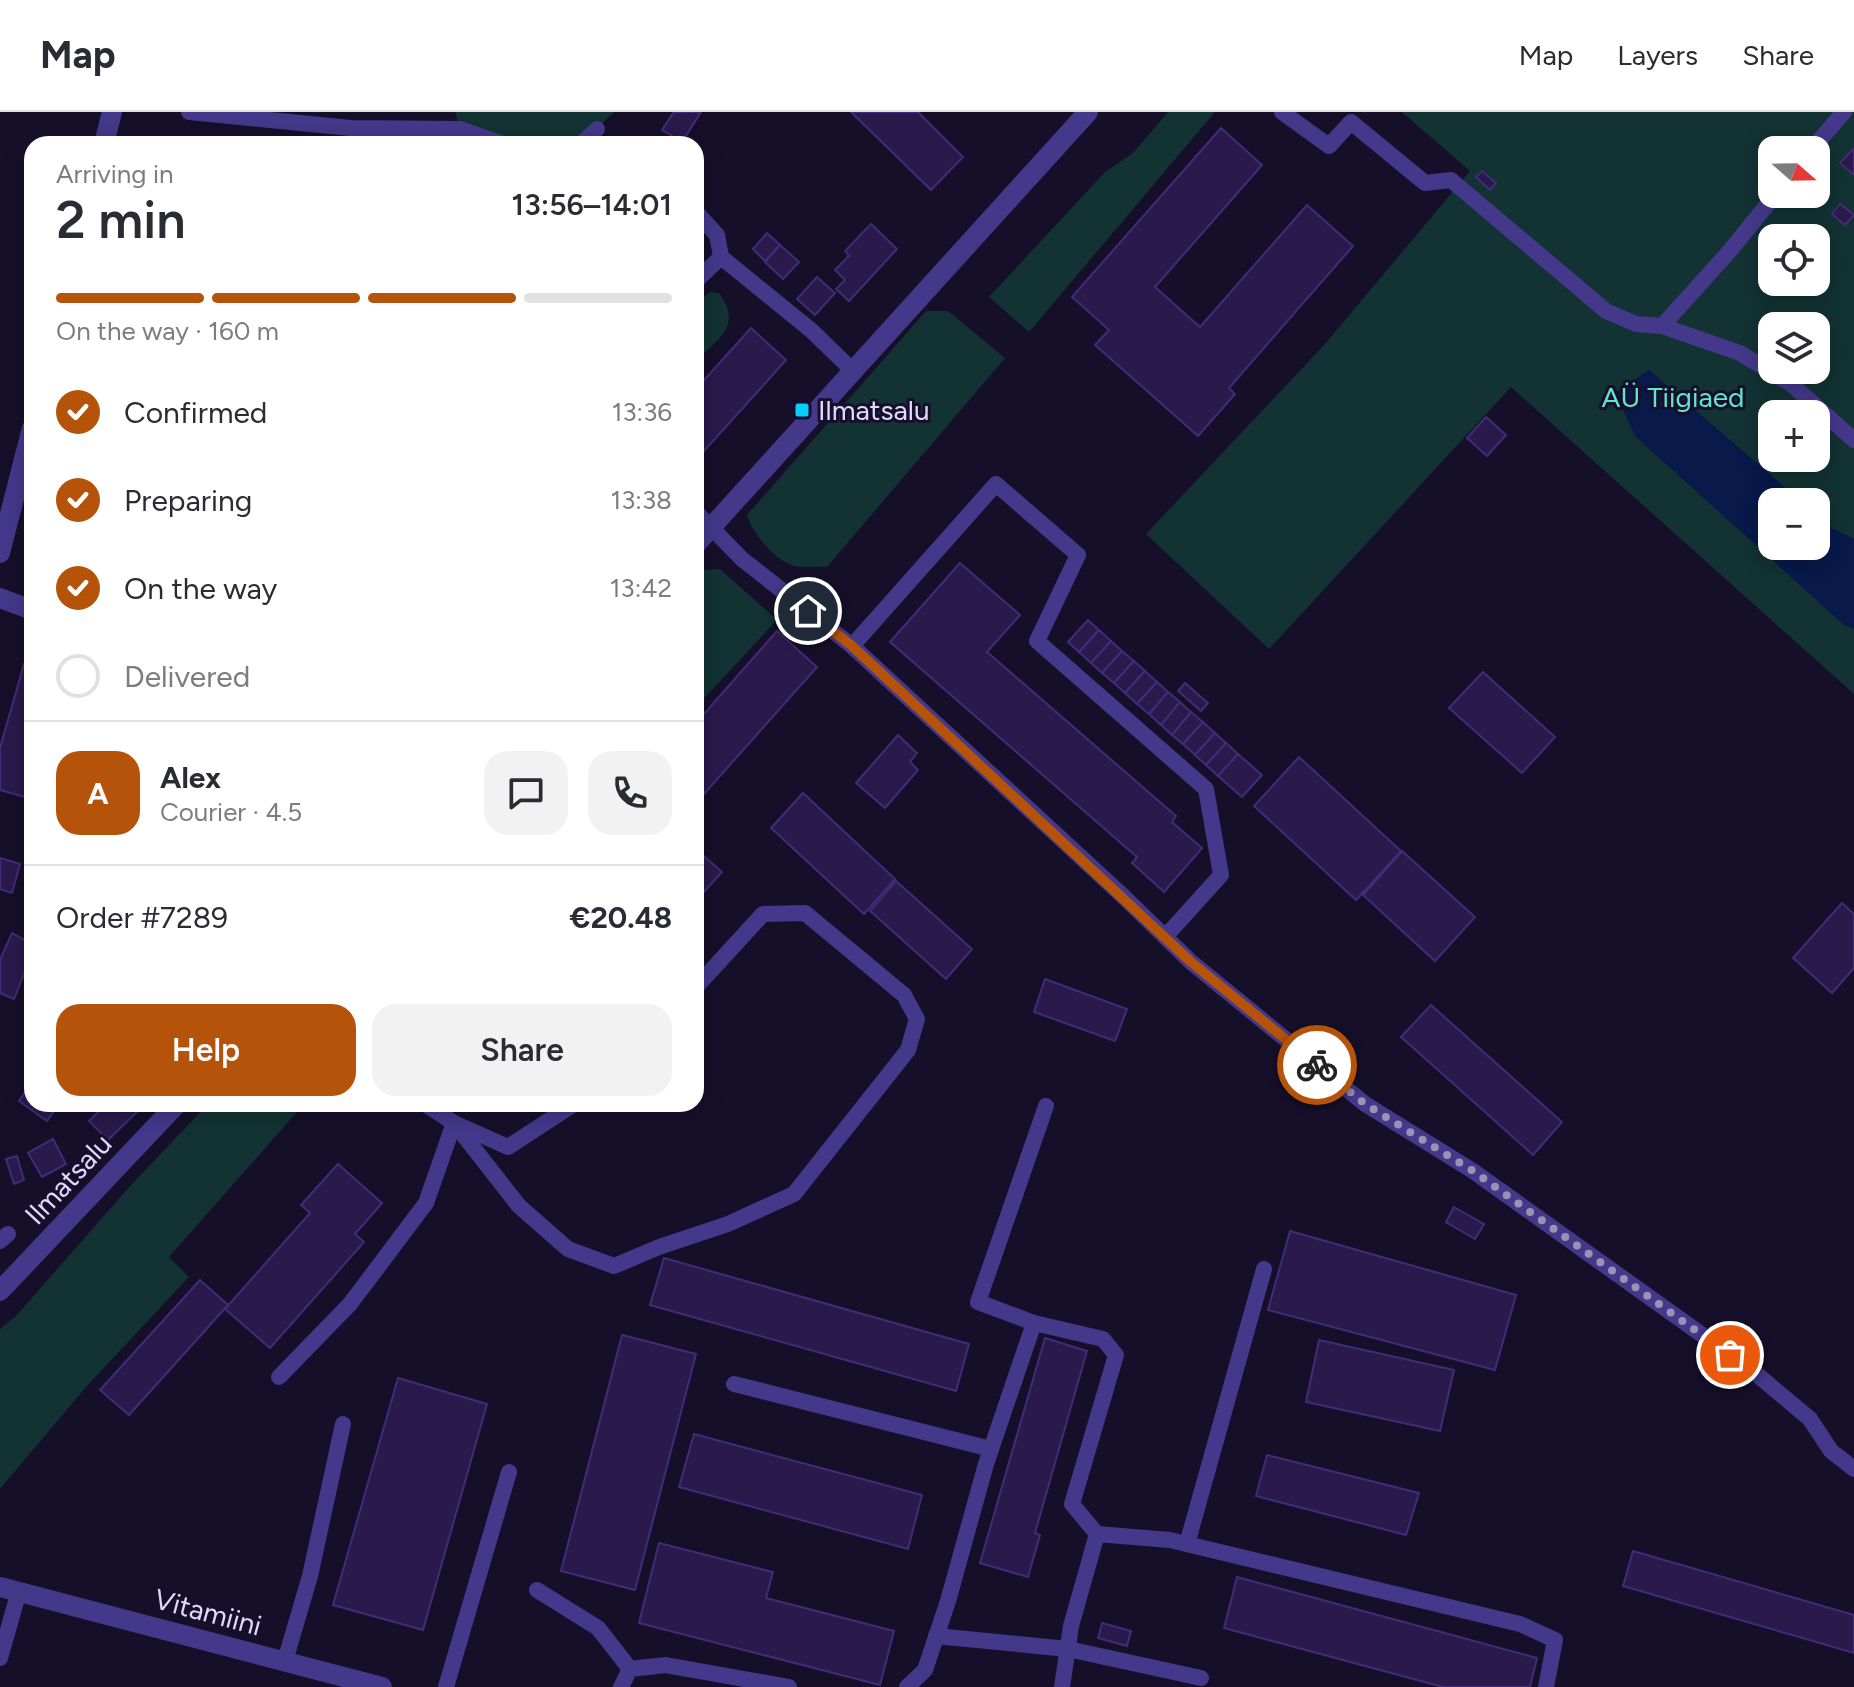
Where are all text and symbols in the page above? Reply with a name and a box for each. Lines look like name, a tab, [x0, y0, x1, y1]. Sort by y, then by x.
text: Map	[40, 32, 116, 78]
text: Map	[1519, 38, 1573, 72]
text: Layers	[1617, 38, 1698, 72]
text: Share	[1742, 38, 1814, 72]
north arrow	[1758, 136, 1830, 208]
map controls	[1758, 136, 1830, 560]
text: Arriving in	[56, 158, 174, 190]
text: 13:56–14:01	[512, 186, 672, 223]
text: 2 min	[56, 189, 185, 251]
button: locate	[1758, 224, 1830, 296]
button: layers	[1758, 312, 1830, 384]
text: On the way · 160 m	[56, 315, 279, 347]
park label: AÜ Tiigiaed	[1601, 380, 1745, 414]
icon: check	[56, 390, 100, 434]
place label: Ilmatsalu	[818, 393, 930, 427]
text: Confirmed	[124, 394, 267, 431]
text: 13:36	[612, 396, 672, 428]
button: +	[1758, 400, 1830, 472]
marker: Ilmatsalu	[793, 401, 811, 419]
icon: check	[56, 478, 100, 522]
text: Preparing	[124, 482, 252, 519]
text: 13:38	[610, 484, 672, 516]
button: −	[1758, 488, 1830, 560]
icon: check	[56, 566, 100, 610]
text: On the way	[124, 570, 277, 607]
text: 13:42	[610, 572, 672, 604]
pin	[774, 577, 842, 645]
icon: home	[786, 589, 830, 633]
text: Delivered	[124, 658, 250, 695]
button: chat	[484, 751, 568, 835]
button: phone	[588, 751, 672, 835]
text: Alex	[160, 759, 221, 796]
text: A	[87, 775, 109, 812]
text: Courier · 4.5	[160, 796, 302, 828]
text: Order #7289	[56, 899, 228, 936]
text: €20.48	[570, 899, 672, 936]
button: Help	[56, 1004, 356, 1096]
button: Share	[372, 1004, 672, 1096]
courier	[1277, 1025, 1357, 1105]
icon: bike	[1295, 1043, 1339, 1087]
street label: Ilmatsalu	[18, 1127, 118, 1231]
pin	[1696, 1321, 1764, 1389]
icon: bag	[1708, 1333, 1752, 1377]
street label: Vitamiini	[151, 1581, 265, 1643]

